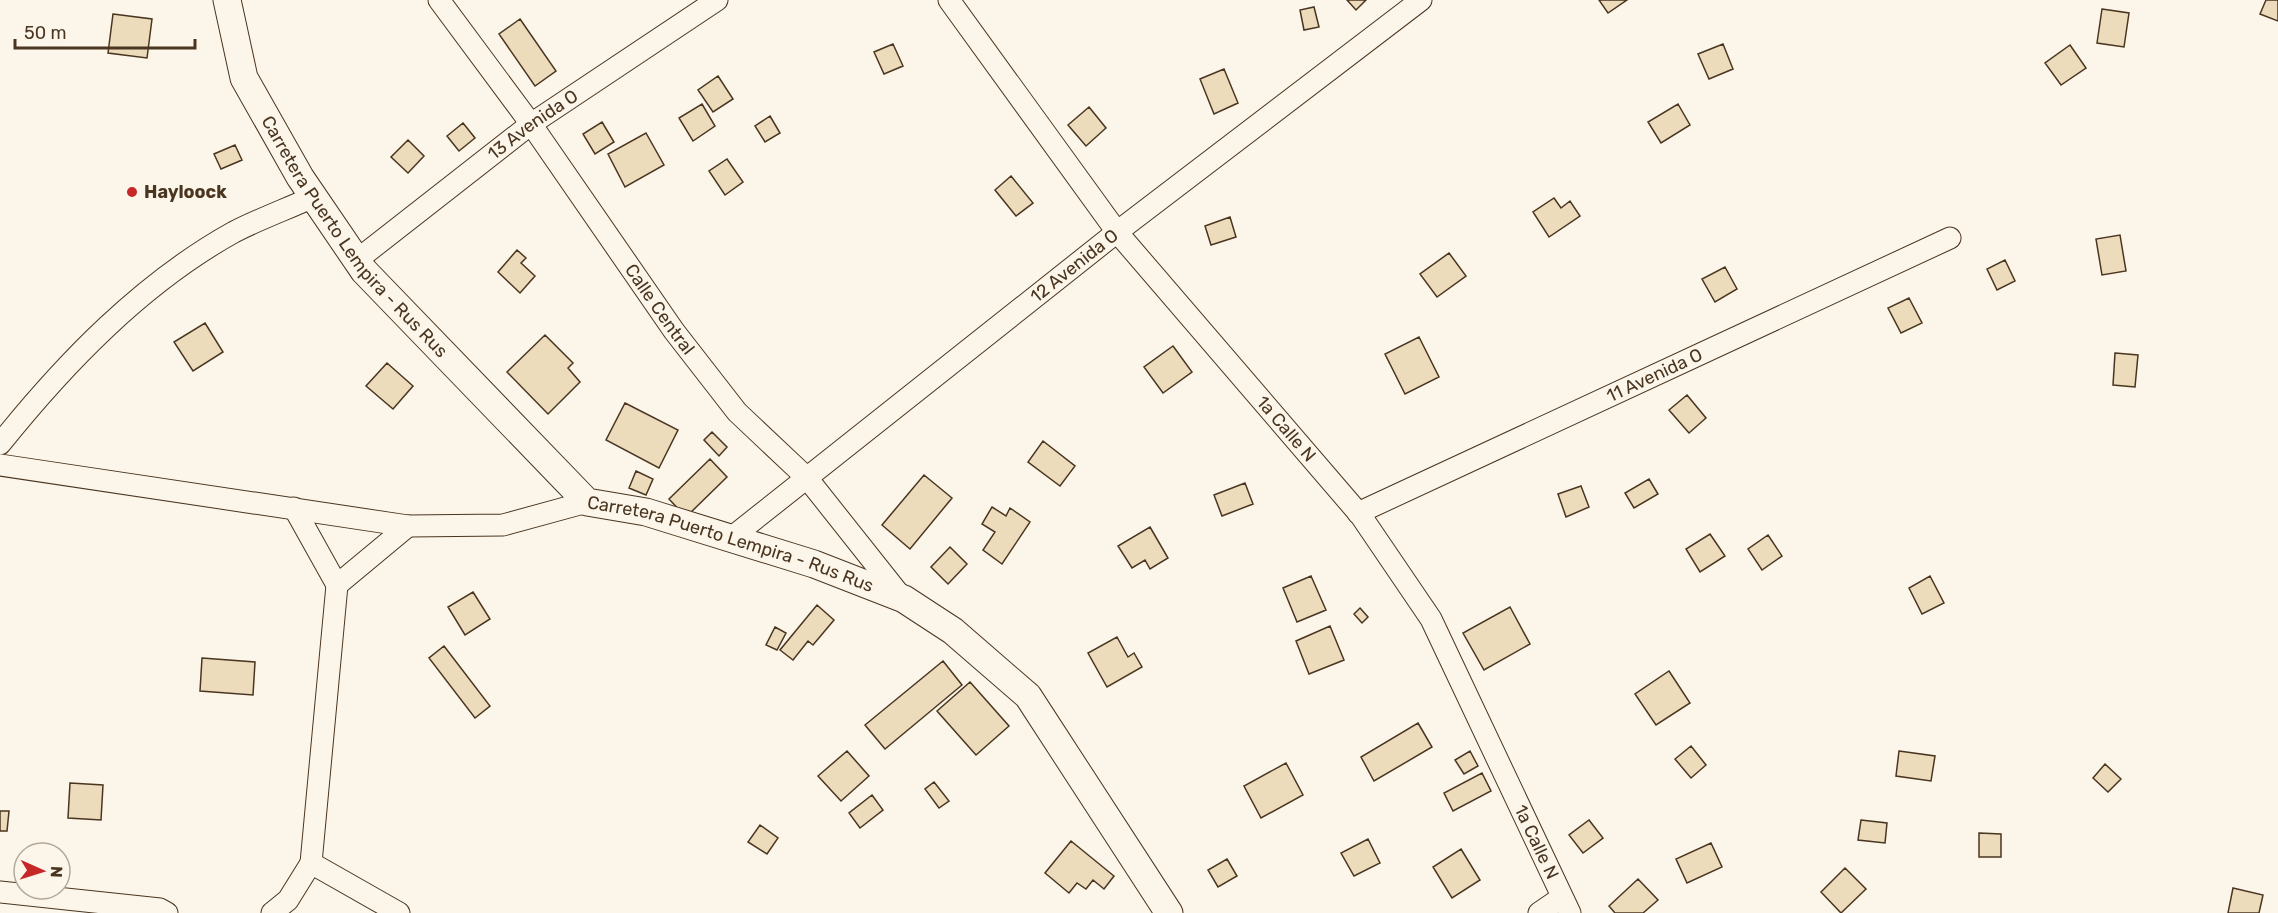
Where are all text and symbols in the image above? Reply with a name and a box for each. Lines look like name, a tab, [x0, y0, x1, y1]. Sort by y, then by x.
scale bar	[15, 12, 195, 50]
text: 50 m	[24, 22, 67, 44]
street label: 13 Avenida O	[483, 85, 582, 165]
street label: Carretera Puerto Lempira - Rus Rus	[257, 112, 452, 362]
place label: Hayloock	[144, 181, 227, 203]
marker: Hayloock	[125, 185, 139, 199]
street label: 12 Avenida O	[1026, 224, 1123, 307]
street label: Calle Central	[620, 260, 699, 359]
street label: 11 Avenida O	[1603, 344, 1706, 407]
street label: 1a Calle N	[1252, 391, 1320, 466]
street label: Carretera Puerto Lempira - Rus Rus	[586, 491, 877, 597]
street label: 1a Calle N	[1509, 801, 1563, 883]
north arrow	[12, 841, 72, 901]
text: N	[47, 866, 66, 878]

